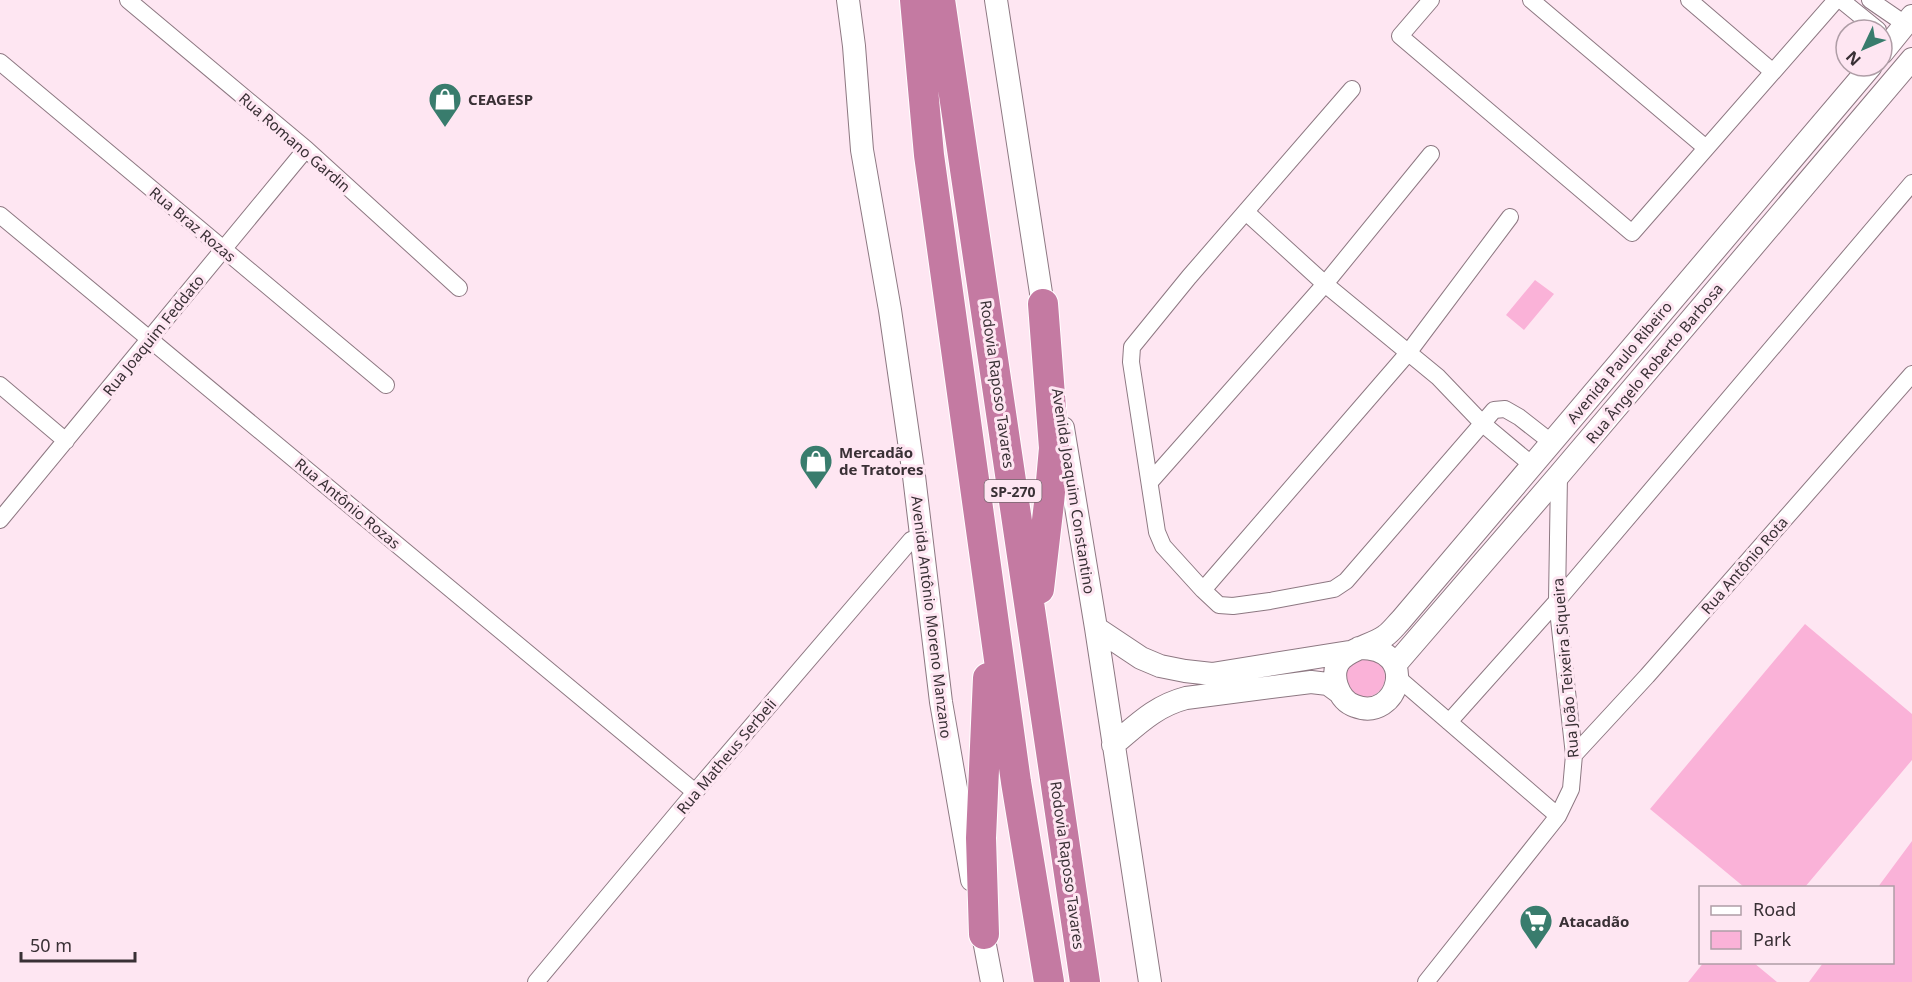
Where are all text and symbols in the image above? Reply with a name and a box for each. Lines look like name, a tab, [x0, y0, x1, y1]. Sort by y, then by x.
north arrow	[1834, 18, 1894, 78]
text: N	[1841, 46, 1866, 71]
shop icon: CEAGESP	[427, 81, 463, 128]
street label: Rua Romano Gardin	[235, 88, 355, 196]
place label: CEAGESP	[468, 89, 533, 109]
street label: Rua Braz Rozas	[146, 182, 240, 266]
street label: Rua Joaquim Feddato	[98, 270, 208, 400]
street label: Rua Ângelo Roberto Barbosa	[1581, 279, 1727, 447]
street label: Avenida Paulo Ribeiro	[1562, 297, 1676, 427]
street label: Rodovia Raposo Tavares	[976, 299, 1020, 469]
street label: Avenida Joaquim Constantino	[1048, 387, 1100, 595]
place label: Mercadão de Tratores	[839, 442, 923, 479]
shop icon: Mercadão de Tratores	[798, 443, 834, 490]
street label: Rua Antônio Rozas	[291, 453, 405, 553]
road number: SP-270	[984, 480, 1042, 502]
street label: Avenida Antônio Moreno Manzano	[907, 495, 957, 739]
street label: Rua Antônio Rota	[1696, 512, 1792, 618]
street label: Rua João Teixeira Siqueira	[1547, 577, 1583, 759]
street label: Rua Matheus Serbeli	[672, 694, 780, 818]
street label: Rodovia Raposo Tavares	[1046, 780, 1090, 950]
legend	[1699, 886, 1894, 964]
text: Road	[1753, 897, 1796, 921]
supermarket icon: Atacadão	[1518, 903, 1554, 950]
place label: Atacadão	[1559, 911, 1629, 931]
scale bar	[21, 925, 135, 963]
text: Park	[1753, 927, 1791, 951]
text: 50 m	[30, 933, 72, 957]

